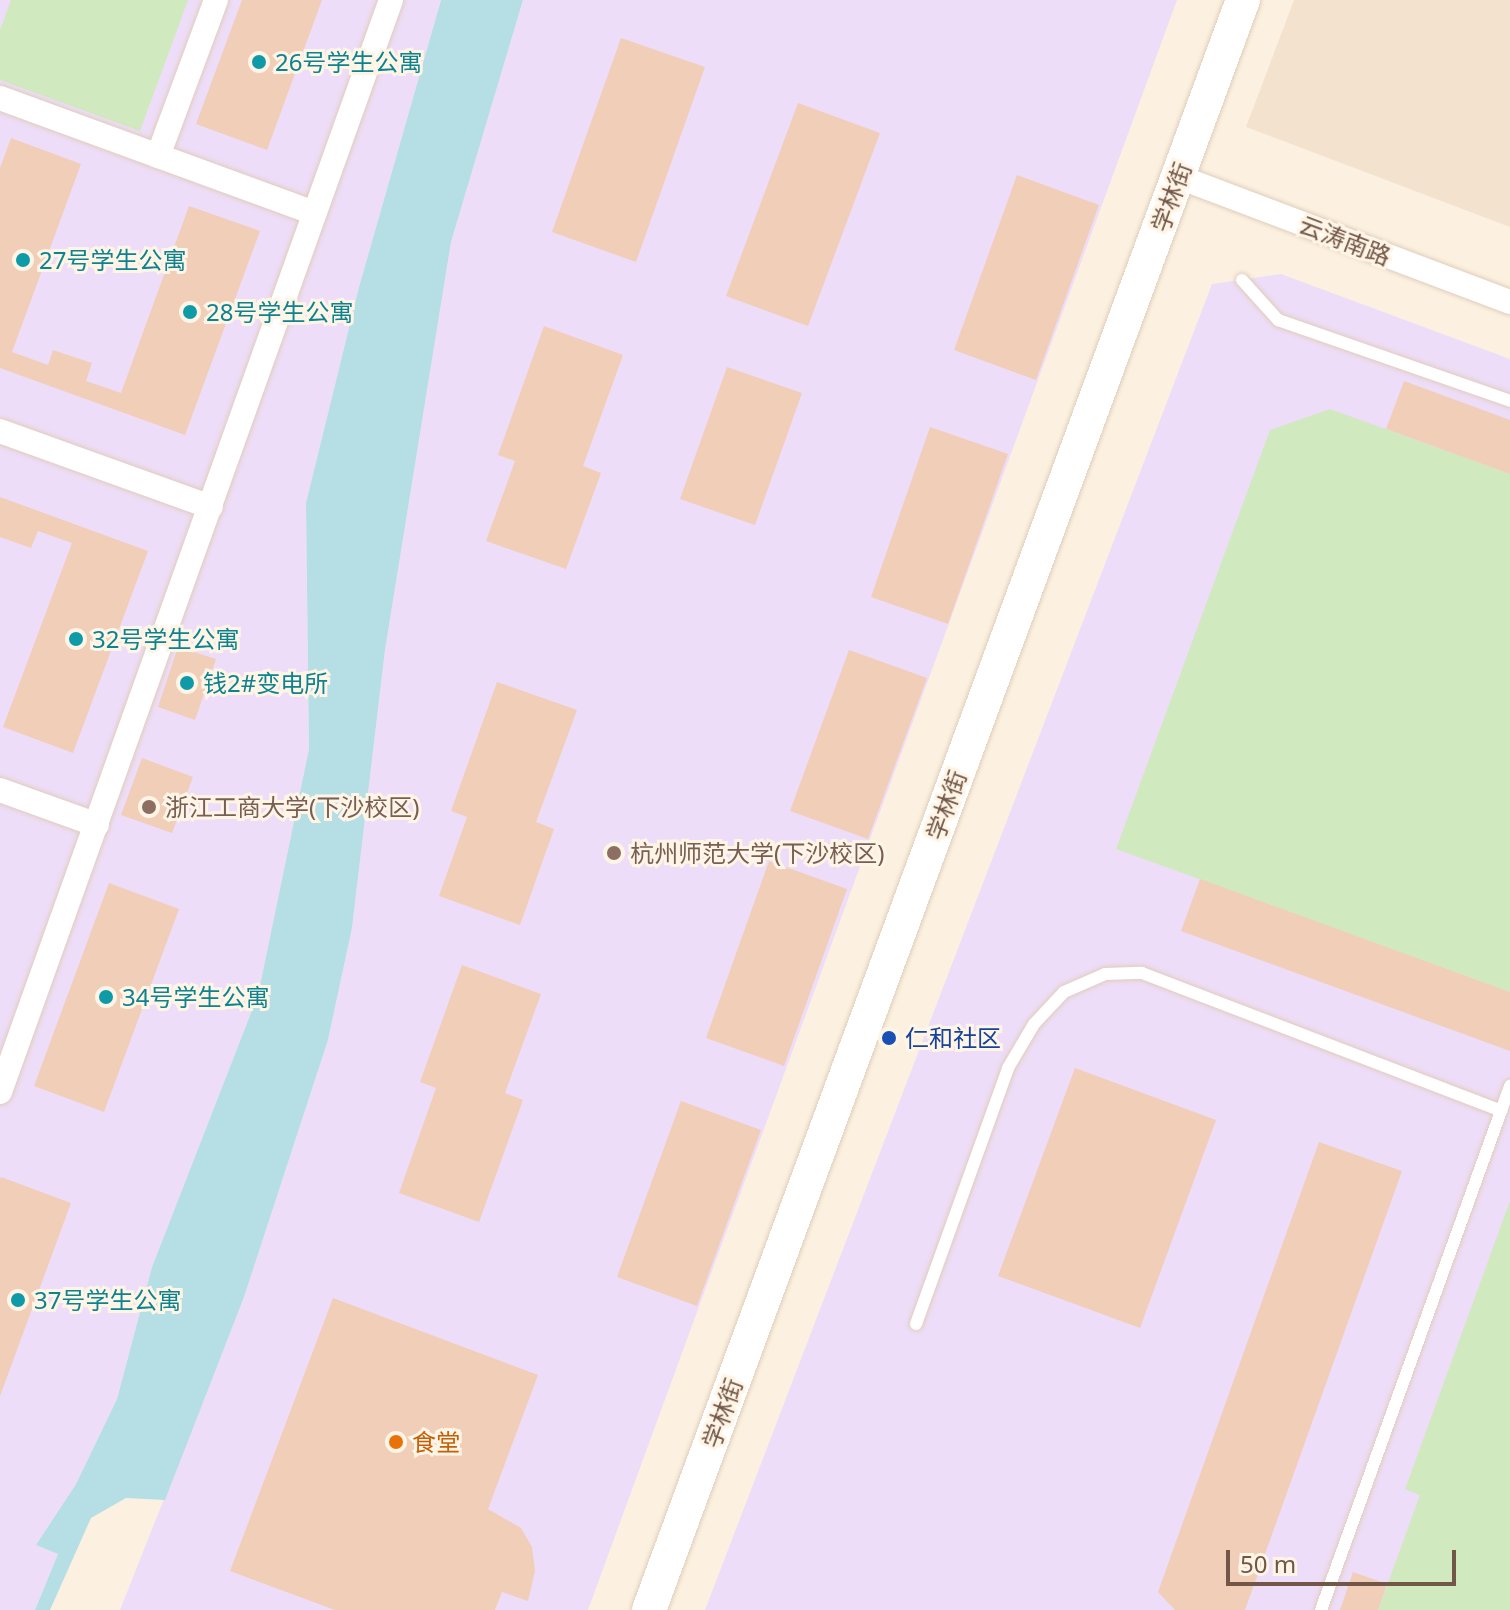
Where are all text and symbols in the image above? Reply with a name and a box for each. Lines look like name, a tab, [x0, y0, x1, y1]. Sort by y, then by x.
place label: 26号学生公寓	[275, 48, 422, 76]
marker: 26号学生公寓	[250, 53, 268, 71]
street label: 学林街	[1145, 158, 1197, 236]
street label: 云涛南路	[1295, 209, 1395, 271]
place label: 27号学生公寓	[39, 246, 186, 274]
marker: 27号学生公寓	[14, 251, 32, 269]
place label: 28号学生公寓	[206, 298, 353, 326]
marker: 28号学生公寓	[181, 303, 199, 321]
place label: 32号学生公寓	[92, 625, 239, 653]
marker: 32号学生公寓	[67, 630, 85, 648]
place label: 钱2#变电所	[203, 669, 328, 697]
marker: 钱2#变电所	[178, 674, 196, 692]
street label: 学林街	[920, 766, 972, 844]
place label: 浙江工商大学(下沙校区)	[165, 793, 419, 821]
marker: 浙江工商大学(下沙校区)	[140, 798, 158, 816]
place label: 杭州师范大学(下沙校区)	[630, 839, 884, 867]
marker: 杭州师范大学(下沙校区)	[605, 844, 623, 862]
place label: 34号学生公寓	[122, 983, 269, 1011]
marker: 34号学生公寓	[97, 988, 115, 1006]
place label: 仁和社区	[905, 1024, 1001, 1052]
marker: 仁和社区	[880, 1029, 898, 1047]
place label: 37号学生公寓	[34, 1286, 181, 1314]
marker: 37号学生公寓	[9, 1291, 27, 1309]
street label: 学林街	[696, 1374, 748, 1452]
place label: 食堂	[412, 1428, 460, 1456]
marker: 食堂	[387, 1433, 405, 1451]
scale bar	[1230, 1534, 1460, 1584]
text: 50 m	[1240, 1547, 1296, 1580]

